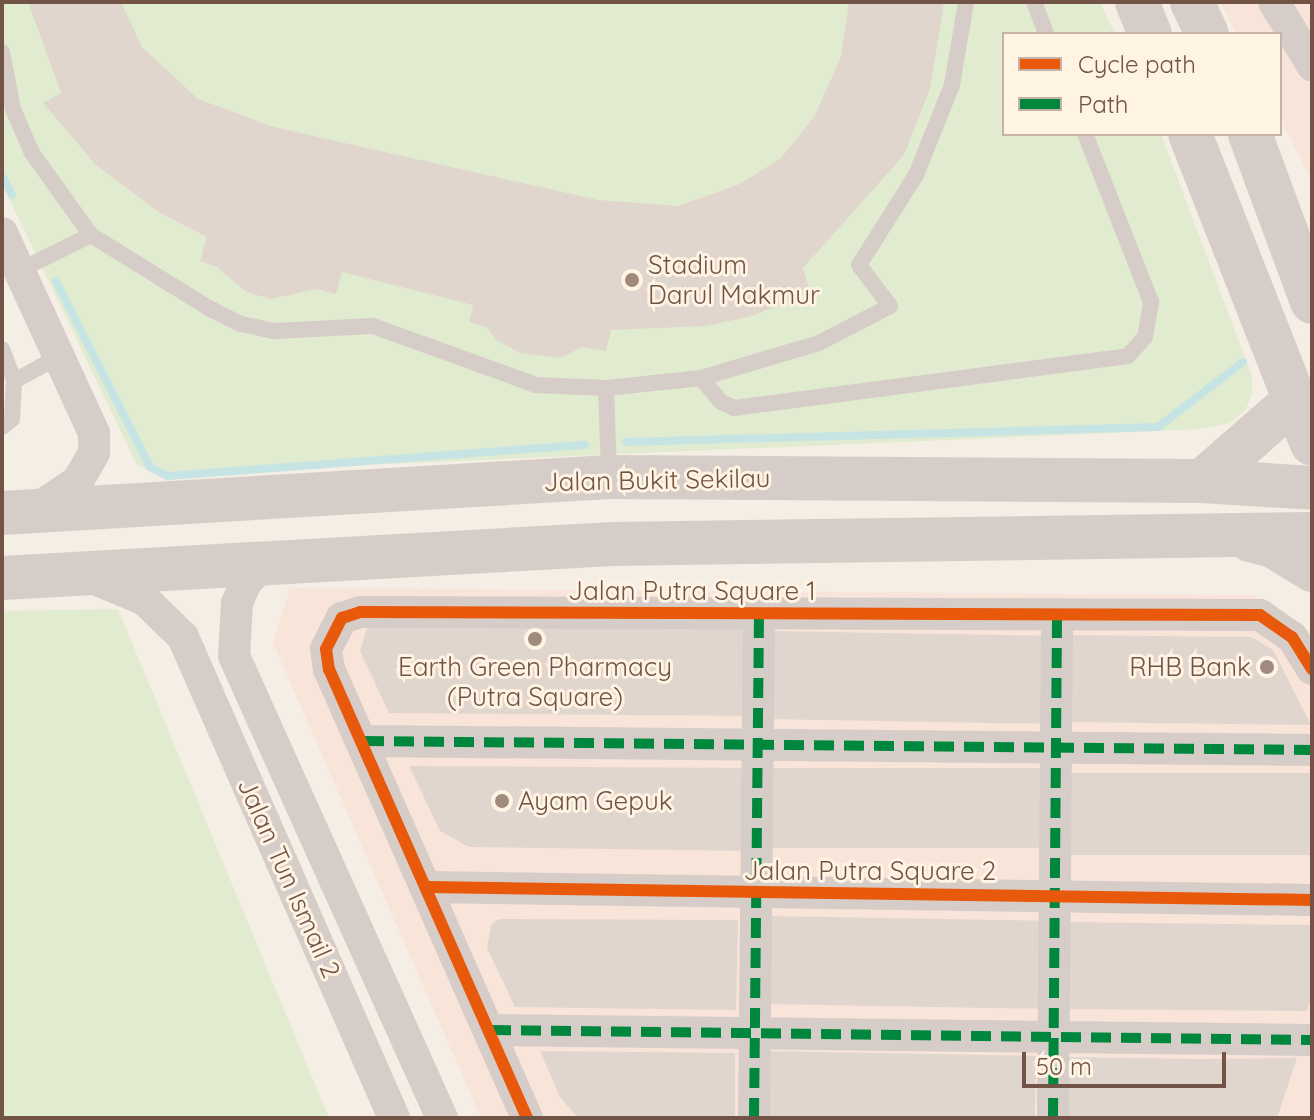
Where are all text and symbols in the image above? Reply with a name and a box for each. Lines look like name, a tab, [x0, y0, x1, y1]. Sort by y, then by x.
legend	[1002, 32, 1282, 136]
text: Cycle path	[1078, 49, 1196, 79]
text: Path	[1078, 89, 1129, 119]
place label: Stadium Darul Makmur	[648, 249, 820, 310]
marker: Stadium Darul Makmur	[623, 271, 641, 289]
street label: Jalan Bukit Sekilau	[543, 462, 771, 498]
street label: Jalan Putra Square 1	[568, 575, 816, 607]
marker: Earth Green Pharmacy (Putra Square)	[526, 630, 544, 648]
place label: Earth Green Pharmacy (Putra Square)	[398, 651, 672, 712]
place label: RHB Bank	[1129, 651, 1251, 683]
marker: RHB Bank	[1258, 658, 1276, 676]
street label: Jalan Tun Ismail 2	[231, 773, 347, 983]
place label: Ayam Gepuk	[518, 785, 673, 817]
marker: Ayam Gepuk	[493, 792, 511, 810]
street label: Jalan Putra Square 2	[744, 855, 996, 887]
scale bar	[1026, 1036, 1230, 1086]
text: 50 m	[1036, 1051, 1092, 1081]

